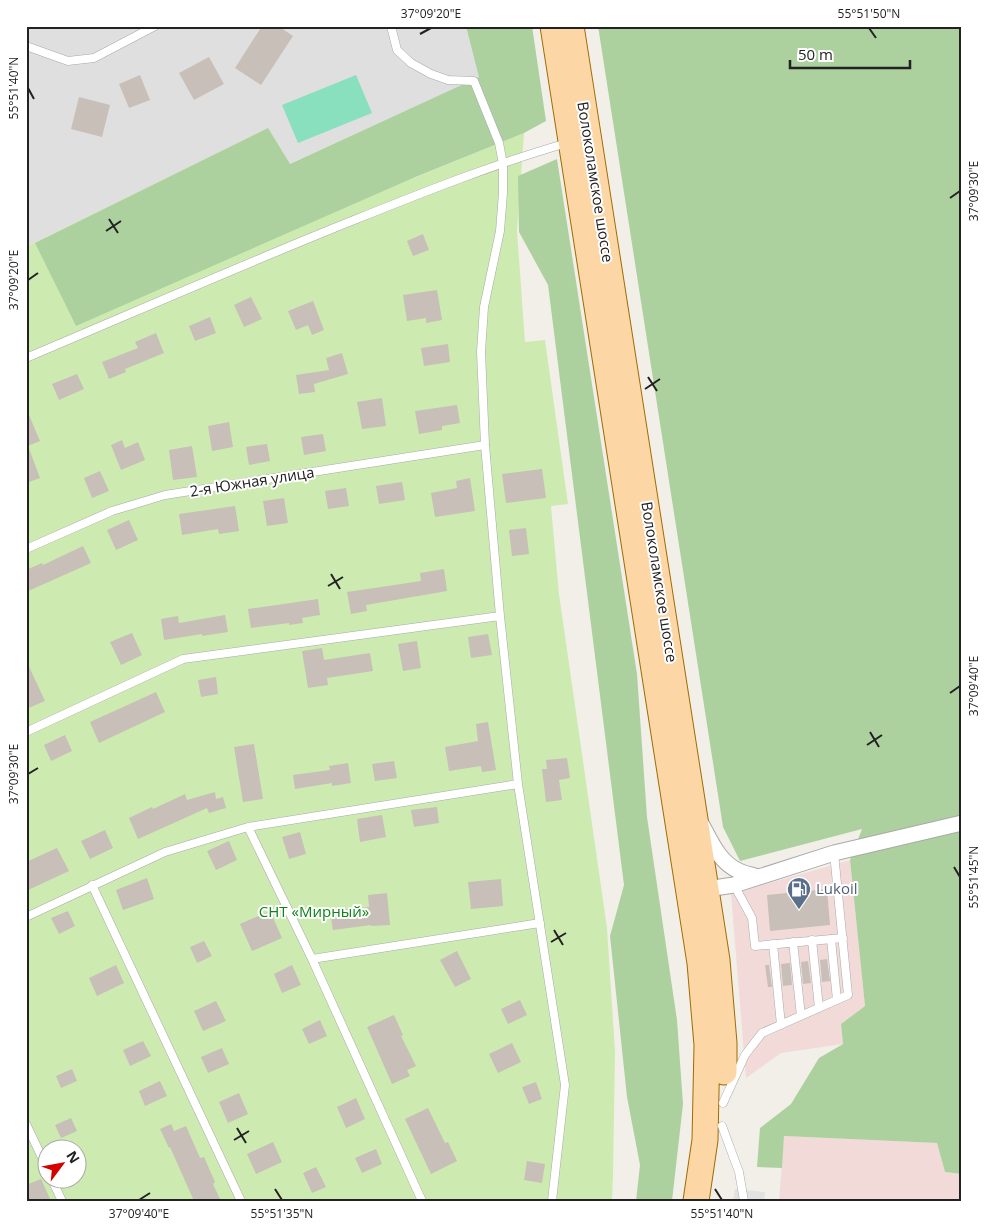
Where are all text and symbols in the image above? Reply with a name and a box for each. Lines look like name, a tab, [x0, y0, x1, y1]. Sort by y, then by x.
text: 37°09'20"E	[401, 5, 461, 22]
text: 55°51'50"N	[838, 5, 900, 22]
scale bar	[790, 38, 910, 70]
text: 50 m	[798, 44, 833, 64]
text: 55°51'40"N	[5, 57, 22, 119]
street label: Волоколамское шоссе	[573, 100, 619, 264]
text: 37°09'30"E	[965, 161, 982, 221]
text: 37°09'20"E	[5, 250, 22, 310]
street label: 2-я Южная улица	[188, 461, 316, 501]
street label: Волоколамское шоссе	[637, 500, 683, 664]
text: 37°09'40"E	[965, 656, 982, 716]
text: 37°09'30"E	[5, 744, 22, 804]
text: 55°51'45"N	[965, 846, 982, 908]
fuel station icon: Lukoil	[786, 876, 812, 910]
place label: Lukoil	[816, 878, 858, 898]
park label: СНТ «Мирный»	[259, 901, 369, 921]
north arrow	[38, 1140, 88, 1190]
text: N	[62, 1147, 85, 1167]
text: 37°09'40"E	[109, 1205, 169, 1222]
text: 55°51'35"N	[251, 1205, 313, 1222]
text: 55°51'40"N	[691, 1205, 753, 1222]

